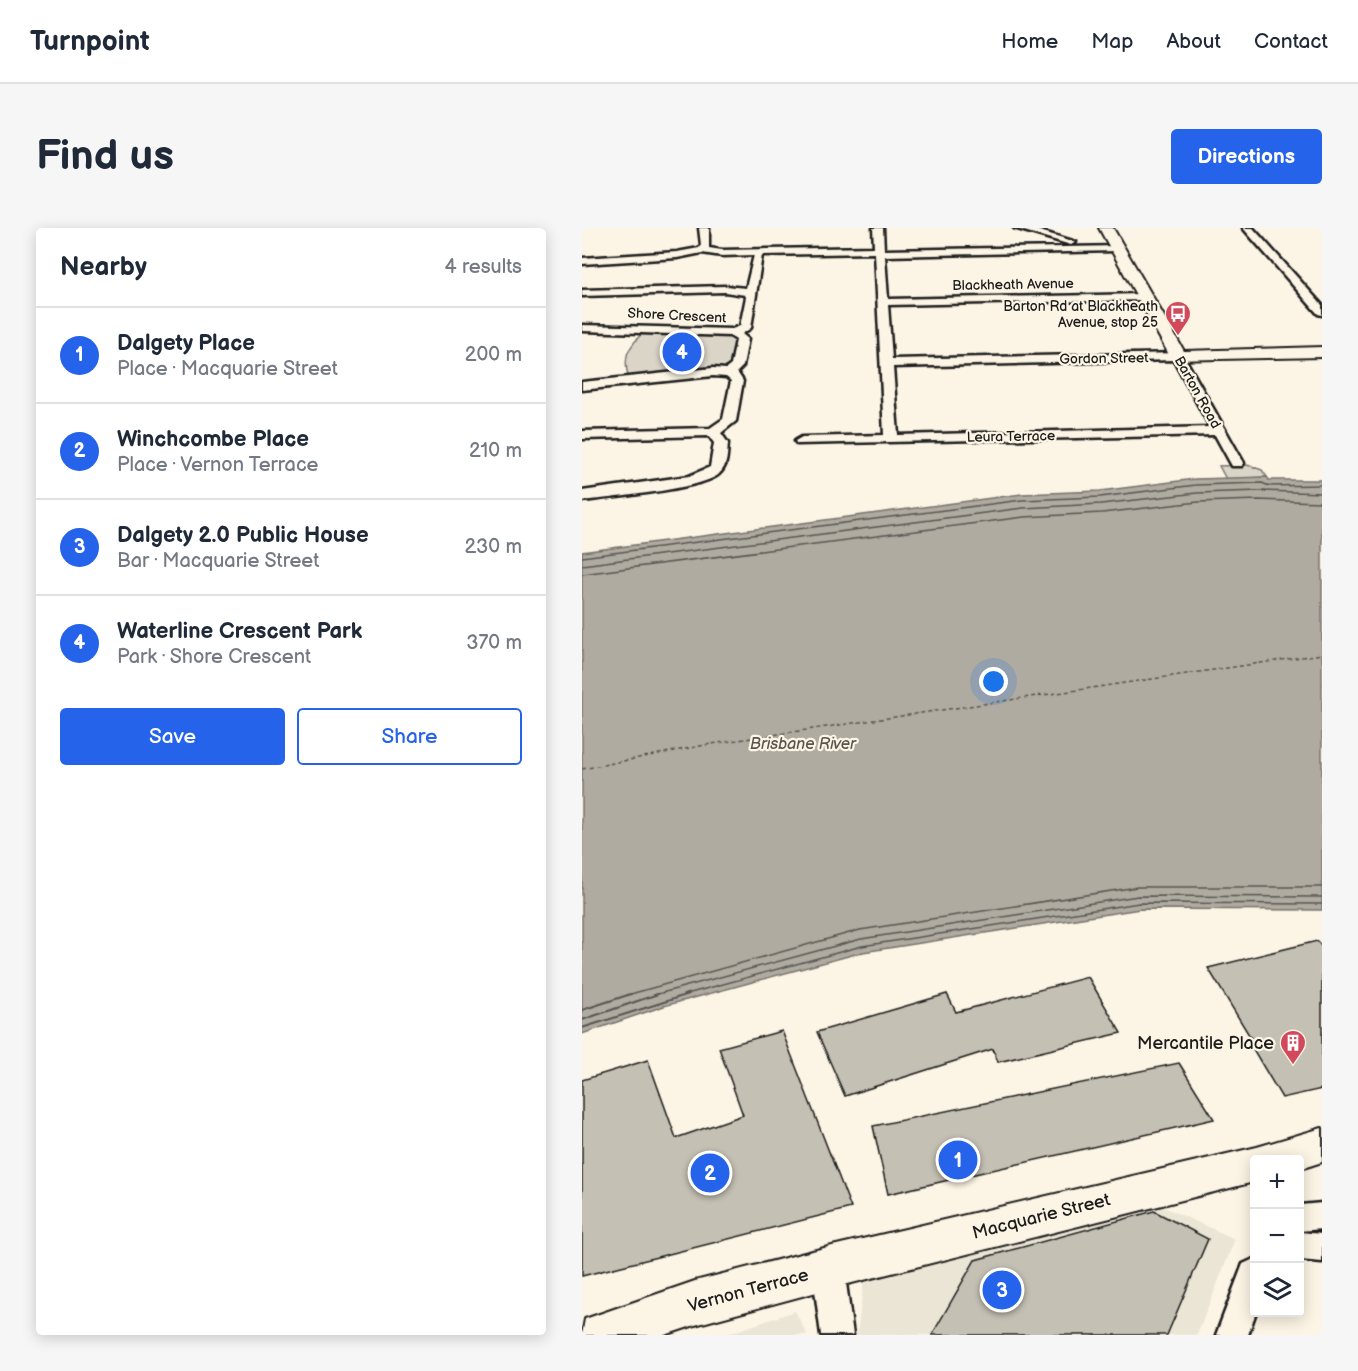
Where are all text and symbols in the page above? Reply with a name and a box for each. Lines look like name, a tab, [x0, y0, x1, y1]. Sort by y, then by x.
text: Turnpoint	[30, 25, 150, 58]
text: Home	[1001, 29, 1058, 54]
text: Map	[1091, 29, 1133, 54]
text: About	[1166, 29, 1221, 54]
text: Contact	[1254, 29, 1328, 54]
button: Directions	[1171, 129, 1322, 184]
text: Find us	[36, 131, 174, 182]
text: Nearby	[60, 252, 147, 283]
text: 4 results	[444, 255, 522, 279]
street label: Blackheath Avenue	[952, 275, 1074, 294]
place label: Barton Rd at Blackheath Avenue, stop 25	[1003, 298, 1158, 331]
bus stop icon: Barton Rd at Blackheath Avenue, stop 25	[1163, 299, 1193, 337]
street label: Shore Crescent	[627, 304, 728, 327]
text: Dalgety Place	[117, 330, 255, 357]
pin: 4	[662, 330, 702, 374]
text: 1	[75, 343, 84, 367]
text: 200 m	[465, 343, 522, 367]
street label: Gordon Street	[1059, 349, 1149, 368]
street label: Barton Road	[1171, 353, 1224, 431]
text: Place · Macquarie Street	[117, 357, 338, 381]
text: Winchcombe Place	[117, 426, 309, 453]
street label: Leura Terrace	[967, 427, 1055, 446]
text: 2	[74, 439, 85, 463]
text: 210 m	[469, 439, 522, 463]
text: Place · Vernon Terrace	[117, 453, 318, 477]
text: Dalgety 2.0 Public House	[117, 522, 369, 549]
text: 3	[74, 535, 85, 559]
text: 230 m	[465, 535, 522, 559]
text: Bar · Macquarie Street	[117, 549, 319, 573]
text: Waterline Crescent Park	[117, 618, 362, 645]
text: 4	[74, 631, 85, 655]
text: 370 m	[466, 631, 522, 655]
text: Park · Shore Crescent	[117, 645, 311, 669]
your location	[979, 667, 1008, 696]
button: Save	[60, 708, 285, 765]
button: Share	[297, 708, 522, 765]
water label: Brisbane River	[750, 735, 857, 754]
building icon: Mercantile Place	[1278, 1028, 1308, 1066]
place label: Mercantile Place	[1137, 1033, 1274, 1054]
pin: 1	[938, 1138, 977, 1182]
pin: 2	[690, 1150, 730, 1196]
map controls	[1250, 1155, 1304, 1317]
button: +	[1250, 1155, 1304, 1209]
street label: Macquarie Street	[970, 1189, 1113, 1244]
button: −	[1250, 1209, 1304, 1263]
button: layers	[1250, 1263, 1304, 1317]
street label: Vernon Terrace	[685, 1264, 811, 1317]
pin: 3	[982, 1268, 1022, 1312]

